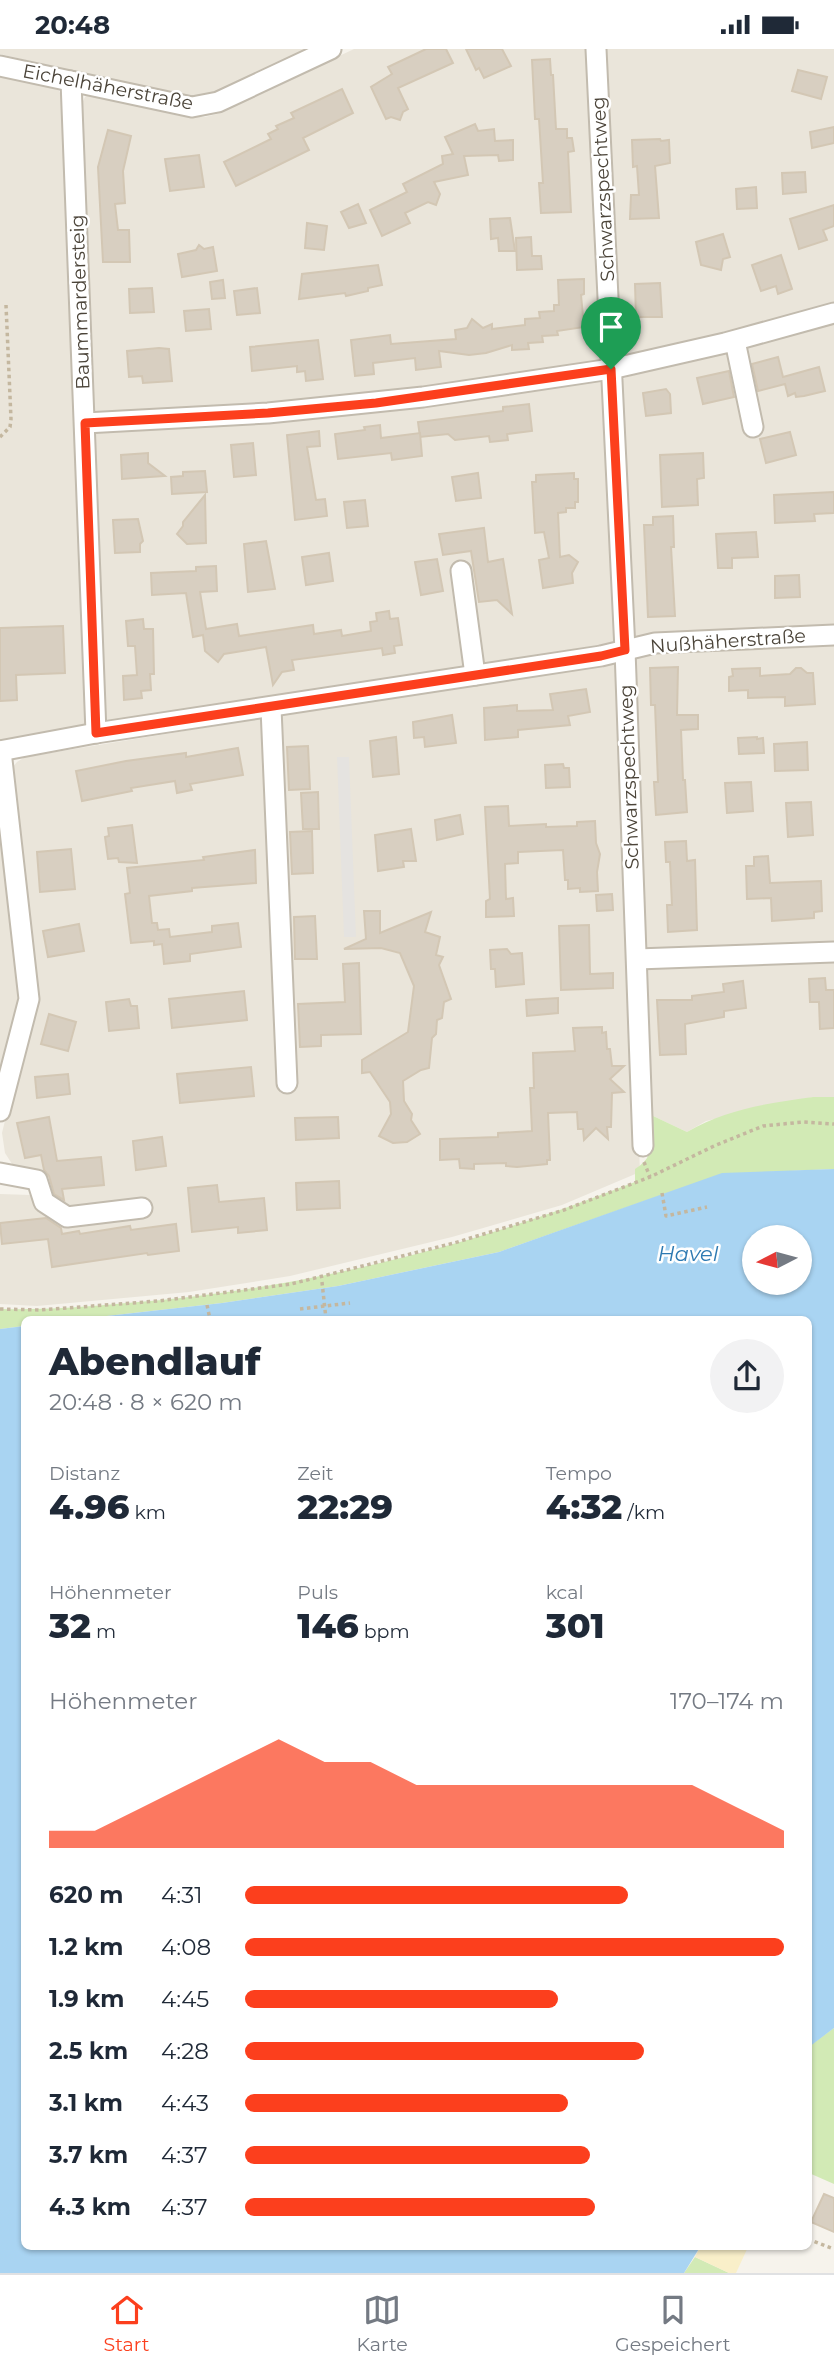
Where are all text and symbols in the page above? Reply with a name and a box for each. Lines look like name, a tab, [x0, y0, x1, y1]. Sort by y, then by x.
text: 20:48	[35, 9, 110, 41]
street label: Eichelhäherstraße	[21, 59, 195, 115]
street label: Schwarzspechtweg	[587, 96, 619, 282]
street label: Baummardersteig	[65, 214, 95, 390]
pin	[581, 297, 641, 369]
icon: arrive	[592, 308, 630, 346]
street label: Nußhäherstraße	[649, 624, 807, 658]
street label: Schwarzspechtweg	[614, 684, 644, 870]
north arrow	[742, 1225, 812, 1295]
map controls	[742, 1225, 812, 1295]
water label: Havel	[658, 1241, 719, 1266]
text: Abendlauf	[49, 1338, 260, 1385]
button: share	[710, 1339, 784, 1413]
text: 20:48 · 8 × 620 m	[49, 1388, 243, 1416]
text: Distanz	[49, 1462, 120, 1485]
text: Zeit	[297, 1462, 334, 1485]
text: Tempo	[546, 1462, 612, 1485]
text: 4.96	[49, 1485, 130, 1528]
text: 22:29	[297, 1485, 393, 1528]
text: 4:32	[546, 1485, 622, 1528]
text: km	[130, 1501, 166, 1524]
text: /km	[622, 1501, 665, 1524]
text: Höhenmeter	[49, 1581, 172, 1604]
text: Puls	[297, 1581, 338, 1604]
text: kcal	[546, 1581, 584, 1604]
text: 32	[49, 1604, 91, 1647]
text: 146	[297, 1604, 359, 1647]
text: 301	[546, 1604, 605, 1647]
text: m	[91, 1620, 116, 1643]
text: bpm	[359, 1620, 410, 1643]
text: Höhenmeter	[49, 1687, 197, 1715]
text: 170–174 m	[670, 1687, 784, 1715]
text: 620 m	[49, 1881, 123, 1909]
text: 4:31	[161, 1881, 203, 1909]
text: 1.2 km	[49, 1933, 123, 1961]
text: 4:08	[161, 1933, 211, 1961]
text: 1.9 km	[49, 1985, 124, 2013]
text: 4:45	[161, 1985, 209, 2013]
text: 2.5 km	[49, 2037, 128, 2065]
text: 4:28	[161, 2037, 209, 2065]
text: 3.1 km	[49, 2089, 123, 2117]
text: 4:43	[161, 2089, 209, 2117]
text: 3.7 km	[49, 2141, 128, 2169]
text: 4:37	[161, 2141, 207, 2169]
text: 4.3 km	[49, 2193, 131, 2221]
text: 4:37	[161, 2193, 207, 2221]
tab: Start	[104, 2291, 149, 2356]
tab: Karte	[357, 2291, 408, 2356]
tab: Gespeichert	[615, 2291, 730, 2356]

